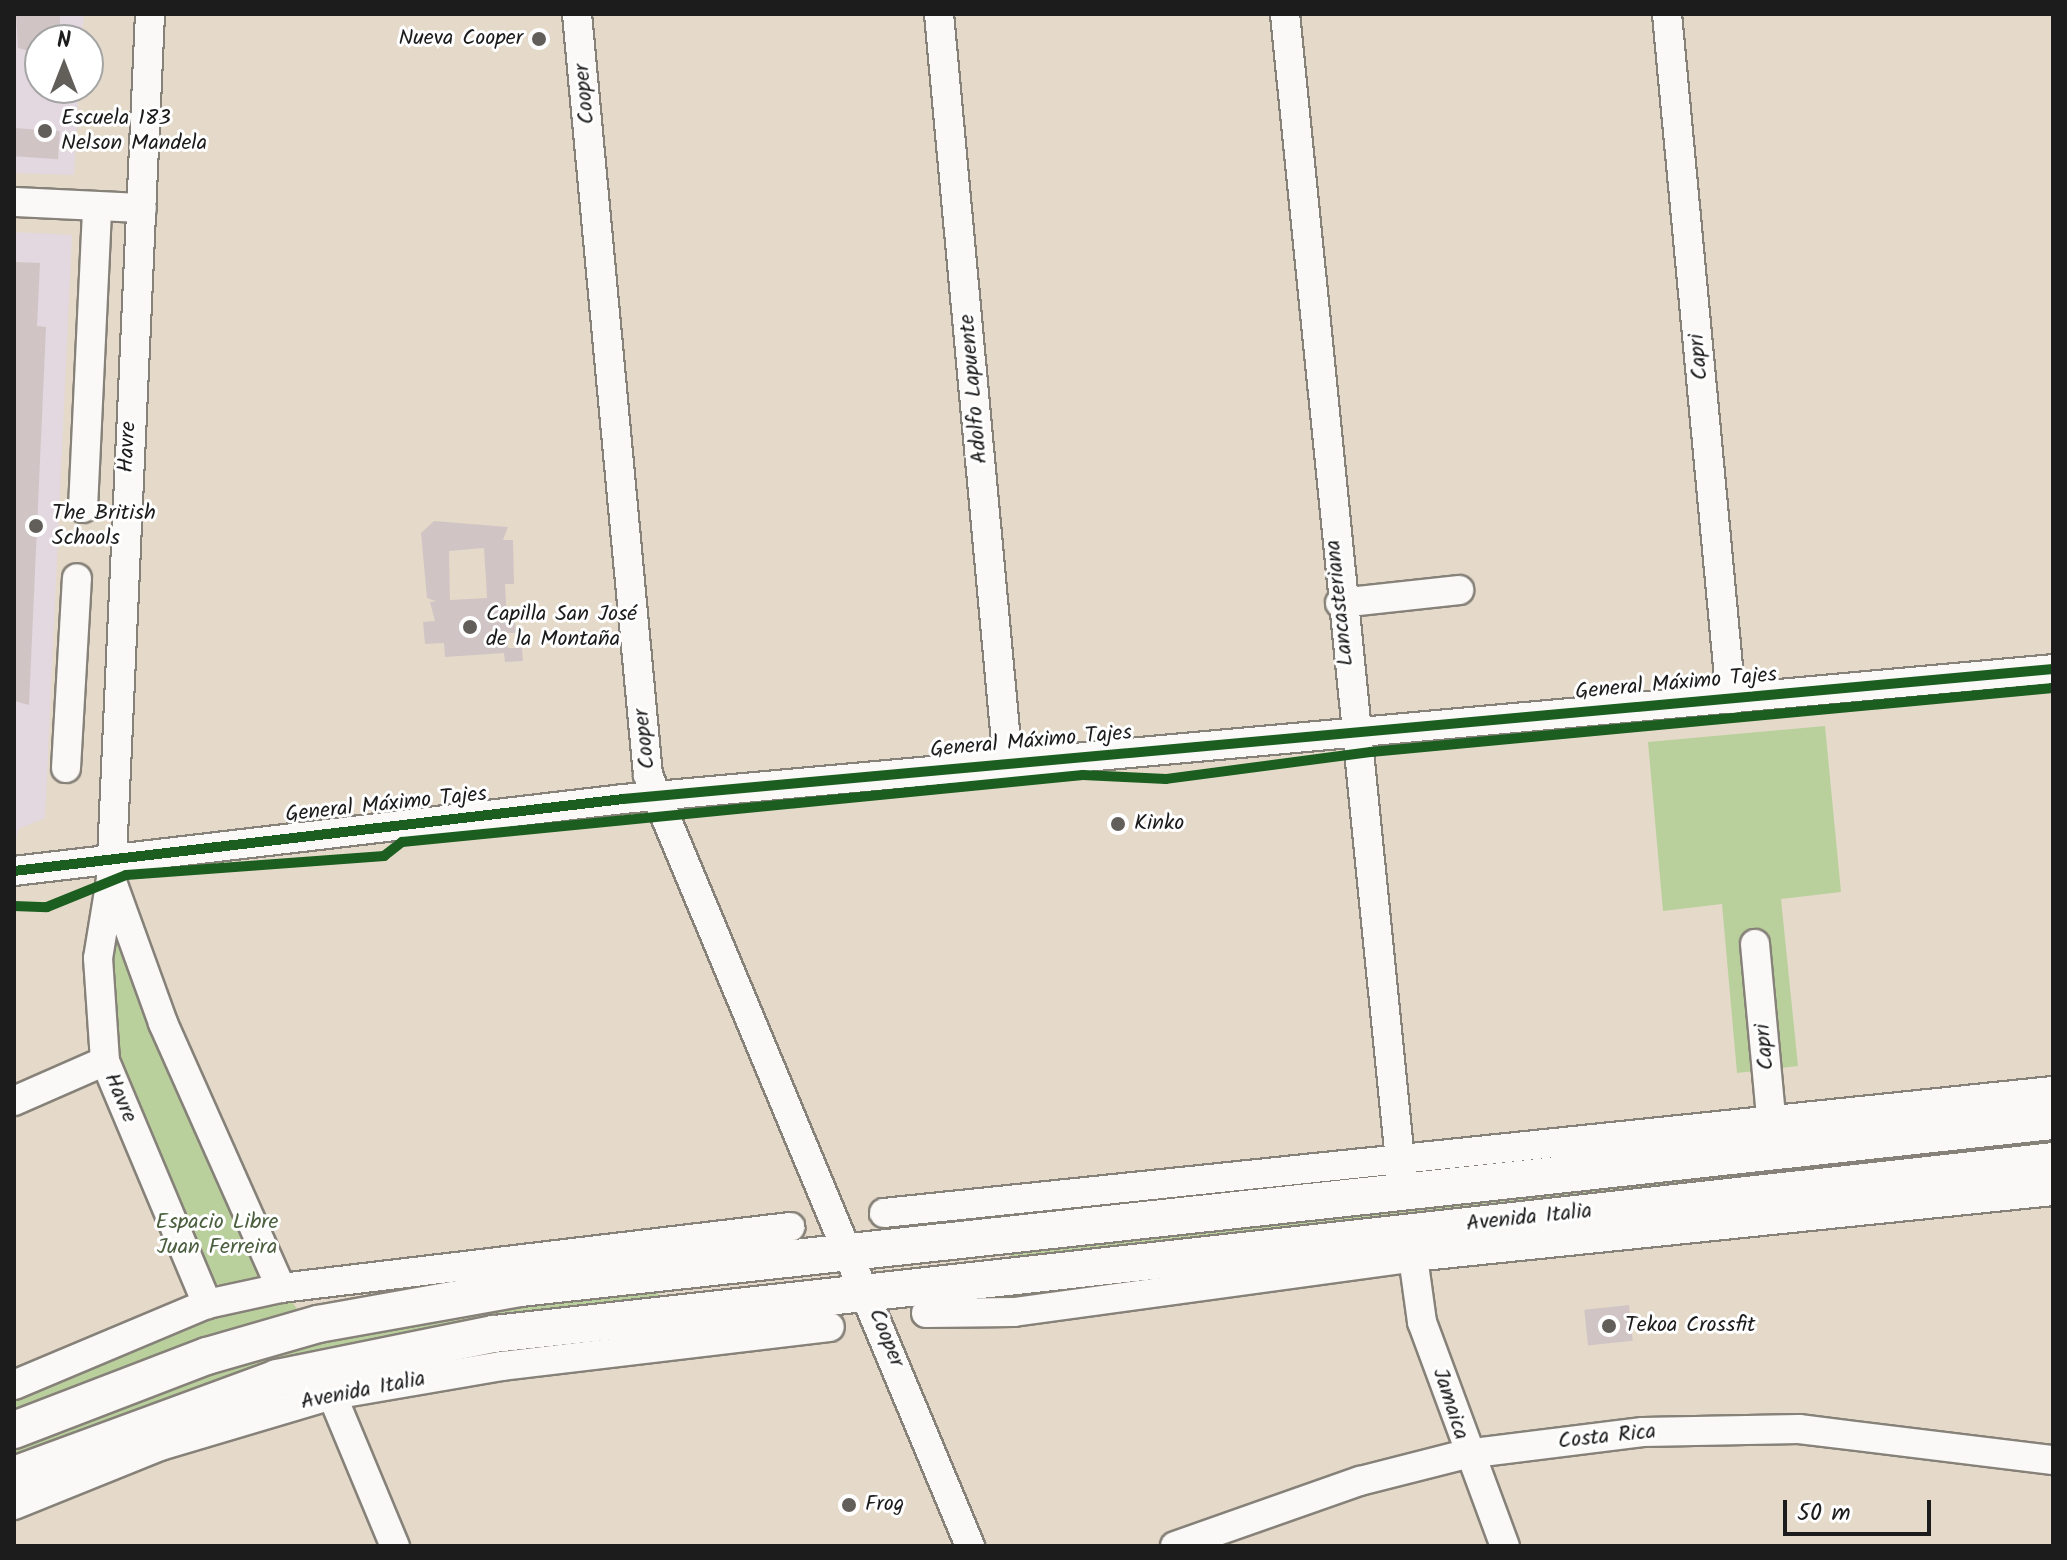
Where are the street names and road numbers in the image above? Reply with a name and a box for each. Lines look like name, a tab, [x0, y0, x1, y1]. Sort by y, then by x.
street label: Cooper	[569, 63, 601, 125]
street label: Adolfo Lapuente	[954, 313, 994, 465]
street label: Capri	[1684, 333, 1714, 381]
street label: Havre	[113, 421, 143, 473]
street label: Lancasteriana	[1320, 539, 1360, 667]
street label: General Máximo Tajes	[1574, 662, 1778, 706]
street label: Cooper	[629, 707, 661, 771]
street label: General Máximo Tajes	[929, 720, 1133, 764]
street label: General Máximo Tajes	[284, 781, 488, 829]
street label: Capri	[1750, 1023, 1780, 1071]
street label: Havre	[98, 1069, 142, 1127]
street label: Avenida Italia	[1465, 1198, 1593, 1238]
street label: Cooper	[862, 1305, 910, 1371]
street label: Jamaica	[1426, 1365, 1474, 1443]
street label: Avenida Italia	[299, 1366, 427, 1416]
street label: Costa Rica	[1557, 1419, 1657, 1455]

